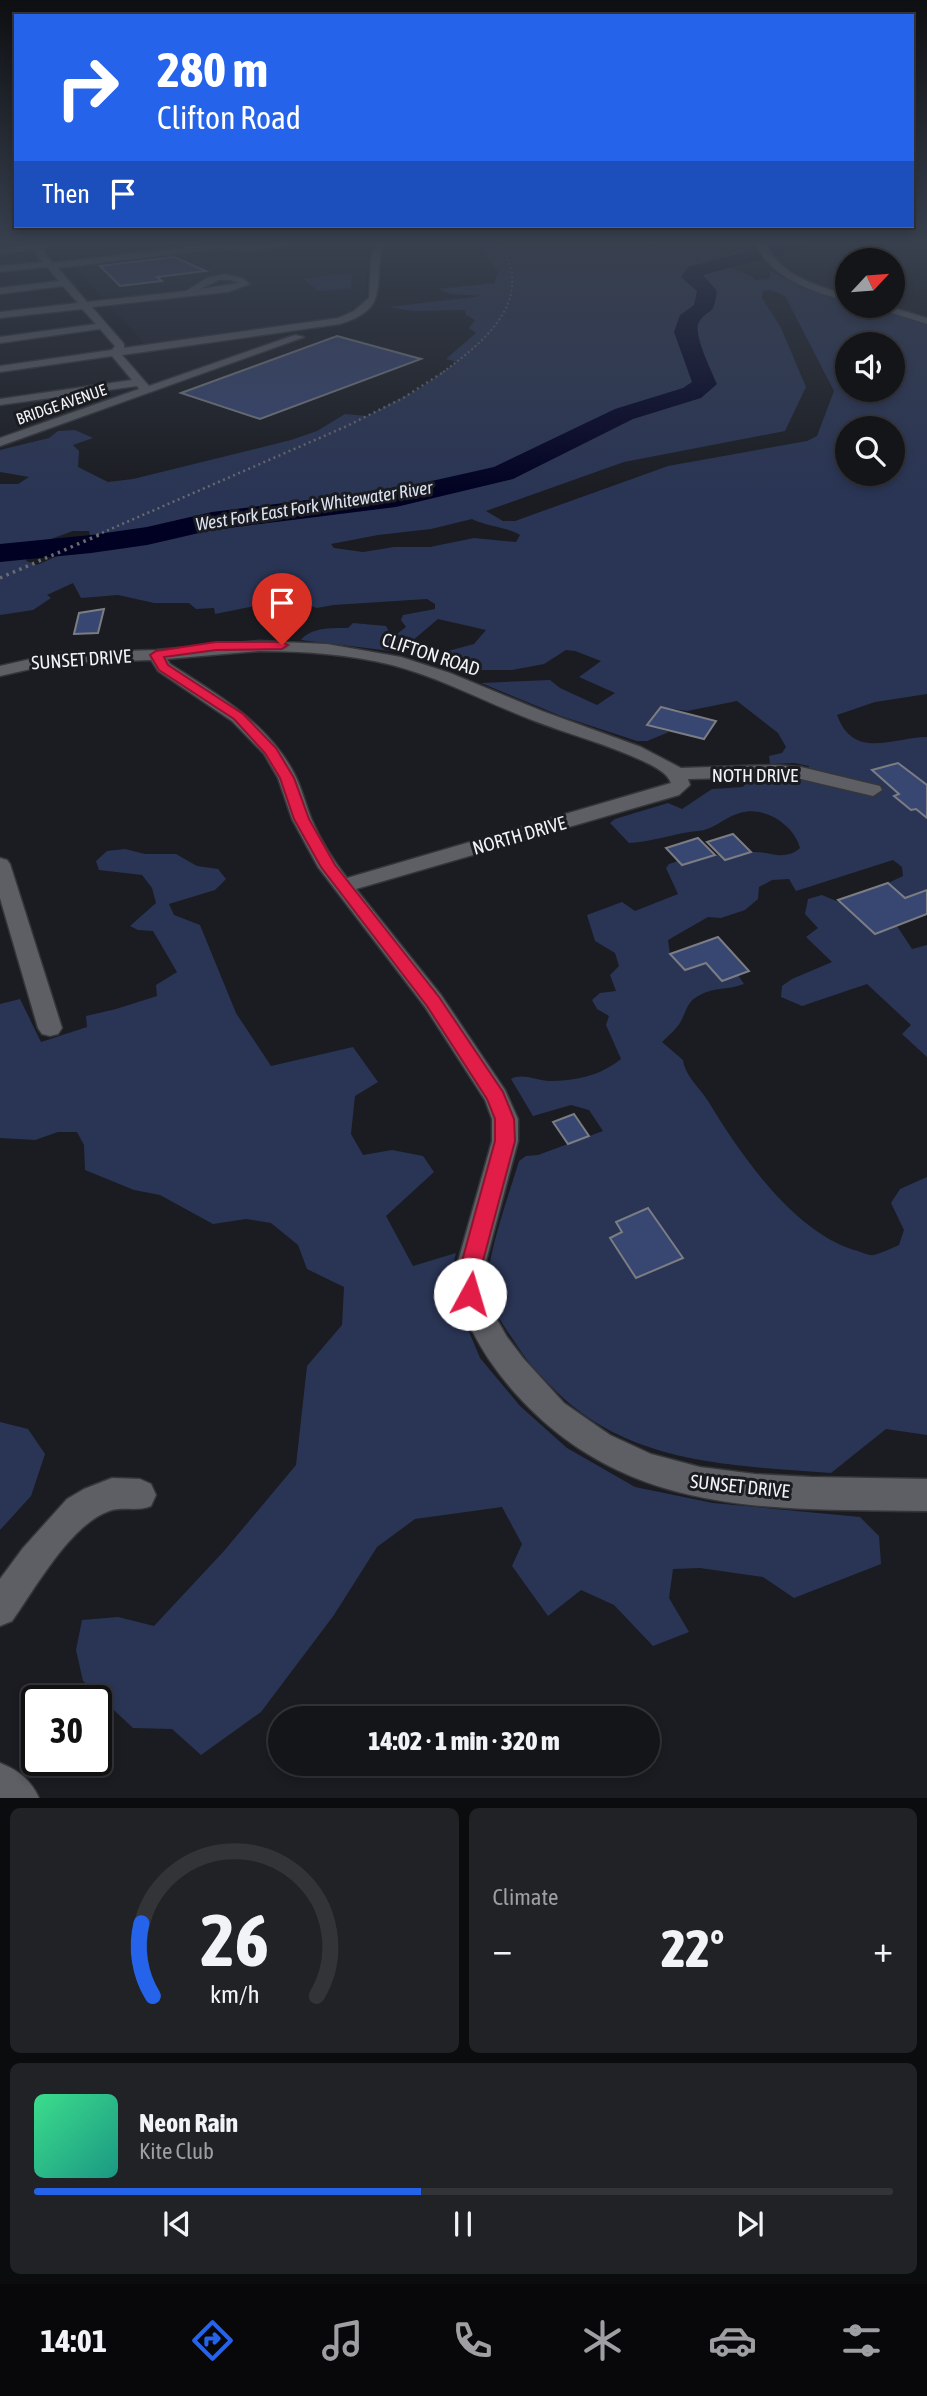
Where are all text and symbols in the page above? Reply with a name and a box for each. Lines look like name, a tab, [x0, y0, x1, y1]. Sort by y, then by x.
text: 280 m	[157, 41, 268, 97]
icon: right	[42, 42, 133, 133]
text: Clifton Road	[157, 99, 301, 136]
icon: arrive	[104, 175, 142, 213]
text: Then	[42, 179, 90, 209]
north arrow	[835, 248, 905, 318]
map controls	[835, 248, 905, 486]
button: sound	[835, 332, 905, 402]
street label: BRIDGE AVENUE	[14, 380, 109, 428]
button: search	[835, 416, 905, 486]
water label: West Fork East Fork Whitewater River	[194, 476, 435, 535]
pin	[252, 573, 312, 645]
icon: arrive	[263, 584, 301, 622]
street label: CLIFTON ROAD	[379, 628, 483, 680]
street label: SUNSET DRIVE	[30, 645, 132, 673]
street label: NOTH DRIVE	[712, 764, 798, 786]
street label: NORTH DRIVE	[470, 811, 568, 859]
position arrow	[433, 1257, 507, 1331]
street label: SUNSET DRIVE	[689, 1470, 791, 1502]
speed limit sign: 30	[21, 1685, 112, 1776]
text: 14:02 · 1 min · 320 m	[368, 1726, 560, 1756]
text: Climate	[493, 1884, 558, 1910]
text: 26	[200, 1899, 268, 1982]
text: 22°	[661, 1918, 724, 1978]
text: −	[493, 1927, 512, 1970]
text: +	[873, 1927, 893, 1970]
text: km/h	[209, 1980, 259, 2008]
text: Neon Rain	[139, 2108, 238, 2138]
text: Kite Club	[139, 2138, 214, 2164]
icon: previous	[158, 2205, 196, 2243]
icon: pause	[444, 2205, 482, 2243]
icon: next	[731, 2205, 769, 2243]
icon: directions	[188, 2316, 237, 2365]
icon: music	[318, 2316, 367, 2365]
icon: phone	[448, 2316, 497, 2365]
icon: climate	[578, 2316, 627, 2365]
icon: car	[708, 2316, 757, 2365]
icon: filters	[837, 2316, 886, 2365]
text: 14:01	[40, 2322, 107, 2359]

